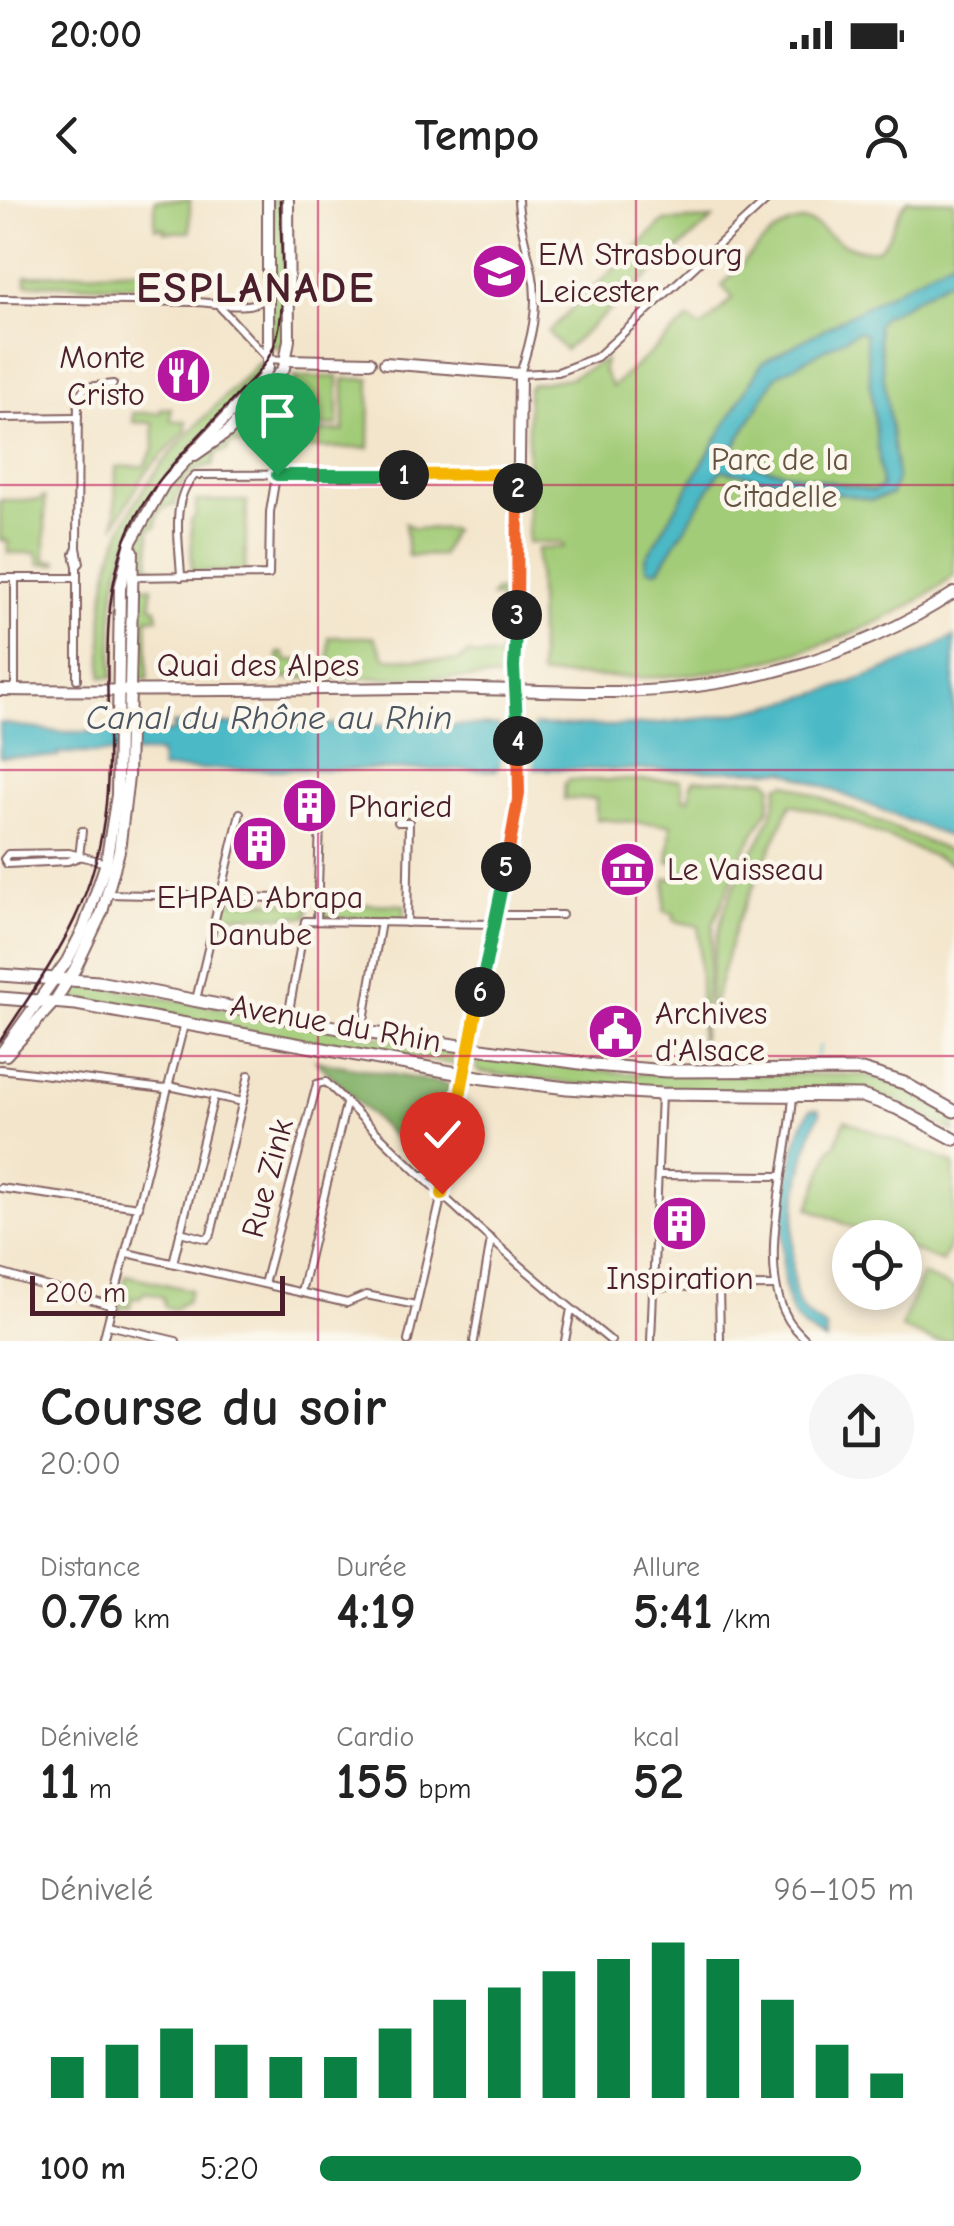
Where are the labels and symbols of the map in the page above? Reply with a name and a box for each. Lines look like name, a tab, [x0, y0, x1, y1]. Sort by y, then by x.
place label: EM Strasbourg Leicester	[538, 236, 743, 310]
school or university icon: EM Strasbourg Leicester	[469, 242, 529, 302]
district label: ESPLANADE	[136, 264, 376, 313]
place label: Monte Cristo	[59, 339, 145, 413]
restaurant icon: Monte Cristo	[154, 345, 214, 405]
pin	[235, 373, 320, 476]
park label: Parc de la Citadelle	[711, 441, 849, 515]
pin: 1	[379, 450, 429, 500]
pin: 2	[493, 463, 543, 513]
pin: 3	[492, 590, 542, 640]
street label: Quai des Alpes	[157, 647, 359, 684]
water label: Canal du Rhône au Rhin	[86, 697, 452, 738]
pin: 4	[493, 716, 543, 766]
building icon: Pharied	[279, 776, 339, 836]
place label: Pharied	[348, 788, 453, 825]
building icon: EHPAD Abrapa Danube	[230, 813, 290, 873]
museum icon: Le Vaisseau	[598, 839, 658, 899]
pin: 5	[481, 842, 531, 892]
place label: Le Vaisseau	[667, 851, 824, 888]
place label: EHPAD Abrapa Danube	[157, 879, 363, 953]
pin: 6	[455, 967, 505, 1017]
street label: Avenue du Rhin	[228, 987, 444, 1060]
place label: Archives d'Alsace	[655, 995, 767, 1069]
public building icon: Archives d'Alsace	[586, 1001, 646, 1061]
pin	[400, 1092, 485, 1195]
street label: Rue Zink	[234, 1114, 301, 1241]
building icon: Inspiration	[650, 1194, 710, 1254]
place label: Inspiration	[606, 1260, 754, 1297]
scale bar	[30, 1271, 285, 1316]

